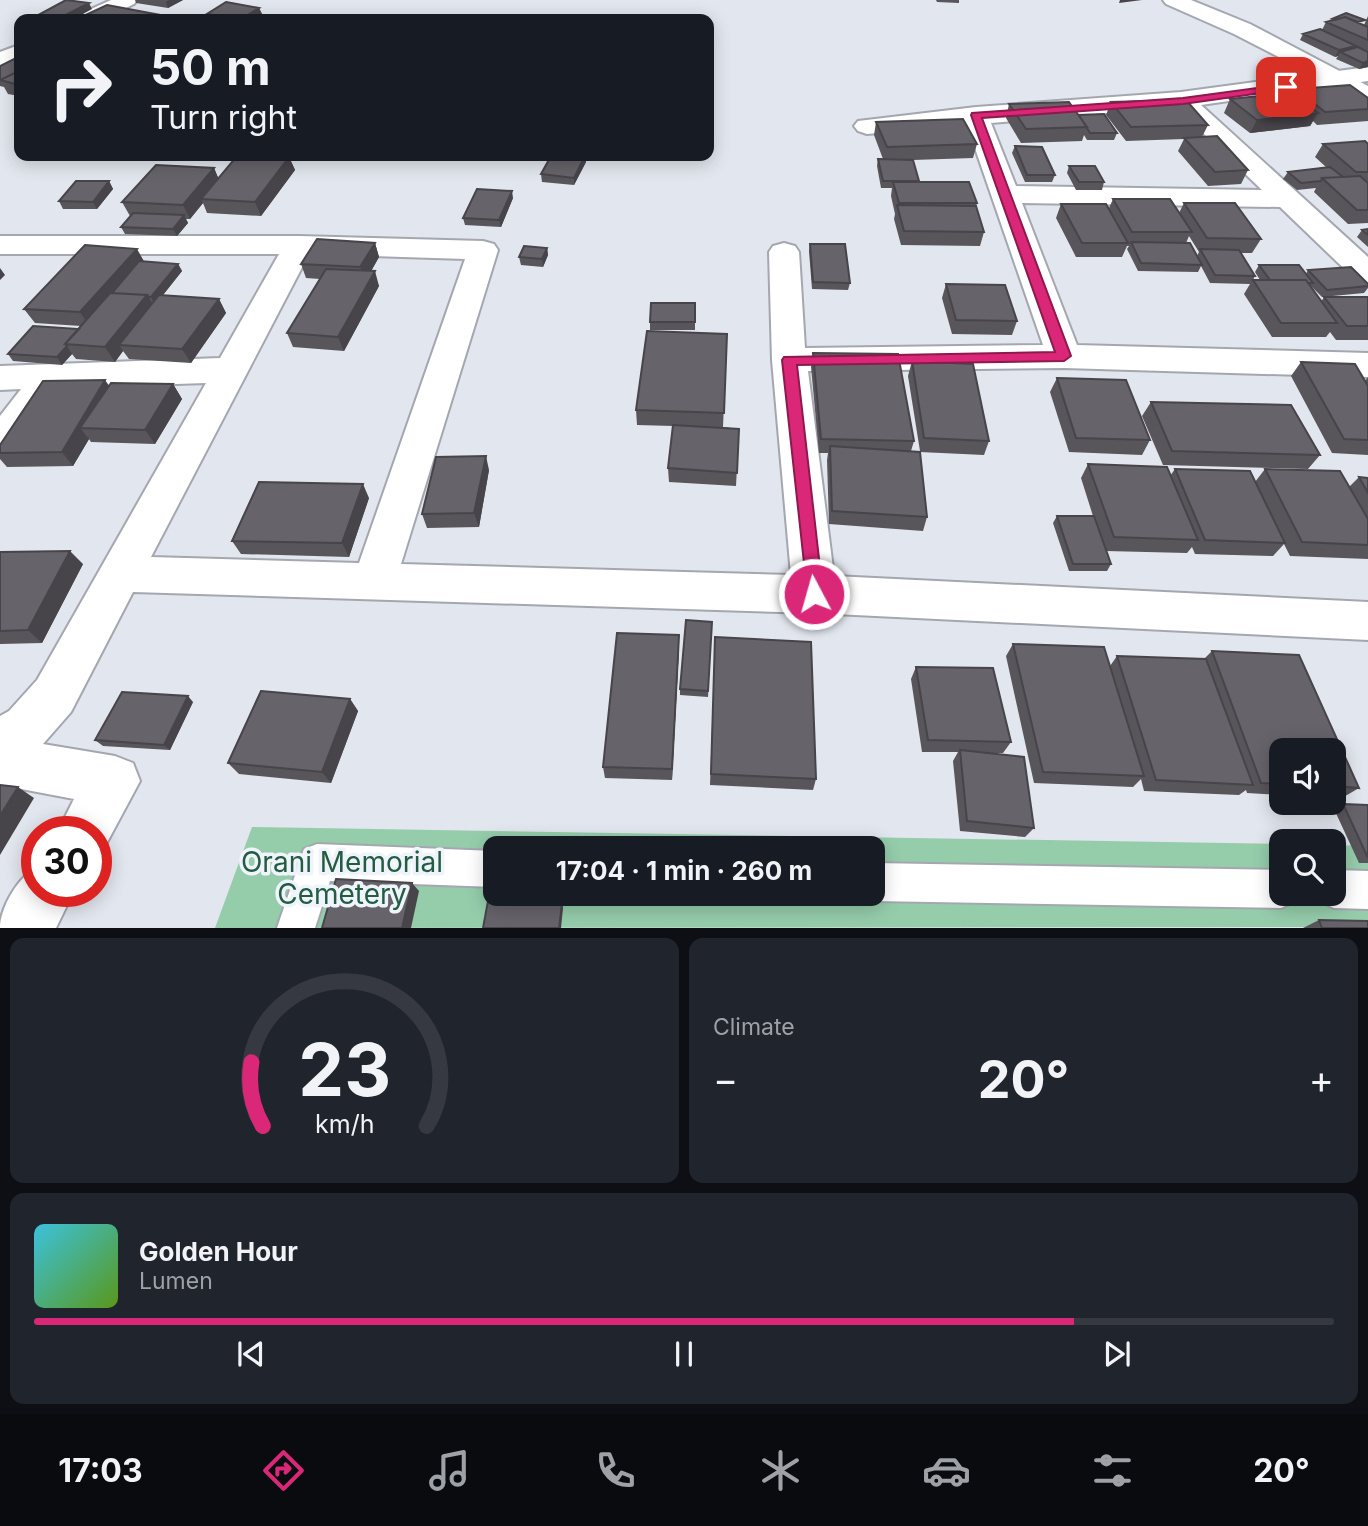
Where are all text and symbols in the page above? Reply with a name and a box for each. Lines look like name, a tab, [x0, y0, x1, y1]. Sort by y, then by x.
text: 50 m	[150, 38, 271, 97]
icon: right	[35, 42, 126, 133]
pin	[1256, 57, 1316, 117]
icon: arrive	[1267, 68, 1305, 106]
text: Turn right	[150, 98, 297, 137]
position arrow	[777, 557, 851, 631]
map controls	[1269, 738, 1346, 906]
button: sound	[1269, 738, 1346, 815]
speed limit sign: 30	[21, 816, 112, 907]
button: search	[1269, 829, 1346, 906]
park label: Orani Memorial Cemetery	[241, 845, 443, 911]
text: 17:04 · 1 min · 260 m	[556, 855, 812, 886]
text: Climate	[713, 1013, 795, 1041]
text: 23	[298, 1026, 391, 1115]
text: 20°	[978, 1048, 1069, 1111]
text: −	[713, 1056, 738, 1102]
text: +	[1309, 1056, 1334, 1102]
text: km/h	[315, 1109, 374, 1139]
text: Golden Hour	[139, 1236, 298, 1267]
text: Lumen	[139, 1267, 213, 1295]
icon: previous	[232, 1335, 270, 1373]
icon: pause	[665, 1335, 703, 1373]
icon: next	[1098, 1335, 1136, 1373]
icon: directions	[259, 1446, 308, 1495]
icon: music	[425, 1446, 474, 1495]
icon: phone	[591, 1446, 640, 1495]
icon: climate	[756, 1446, 805, 1495]
icon: car	[922, 1446, 971, 1495]
icon: filters	[1088, 1446, 1137, 1495]
text: 17:03	[58, 1451, 143, 1490]
text: 20°	[1253, 1451, 1310, 1490]

